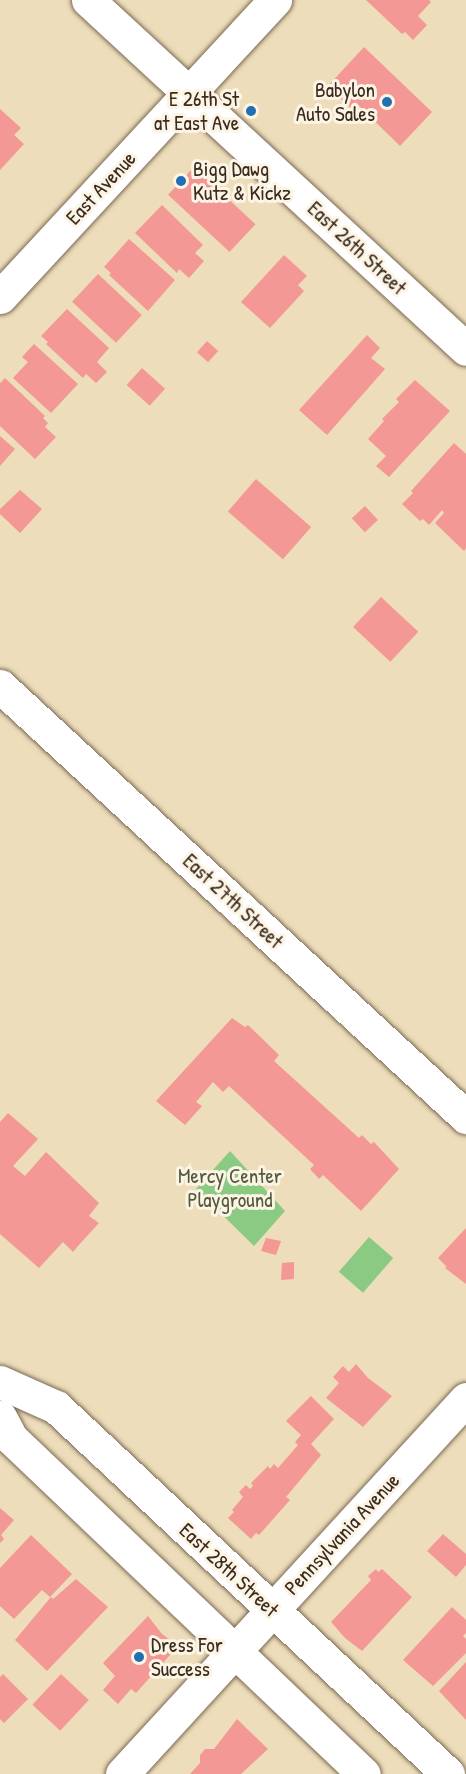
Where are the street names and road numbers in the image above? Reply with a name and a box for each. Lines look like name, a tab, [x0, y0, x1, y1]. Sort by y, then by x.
street label: East Avenue	[61, 146, 141, 230]
street label: East 26th Street	[302, 196, 412, 300]
street label: East 27th Street	[178, 848, 288, 954]
street label: Pennsylvania Avenue	[279, 1468, 405, 1600]
street label: East 28th Street	[174, 1518, 284, 1622]

